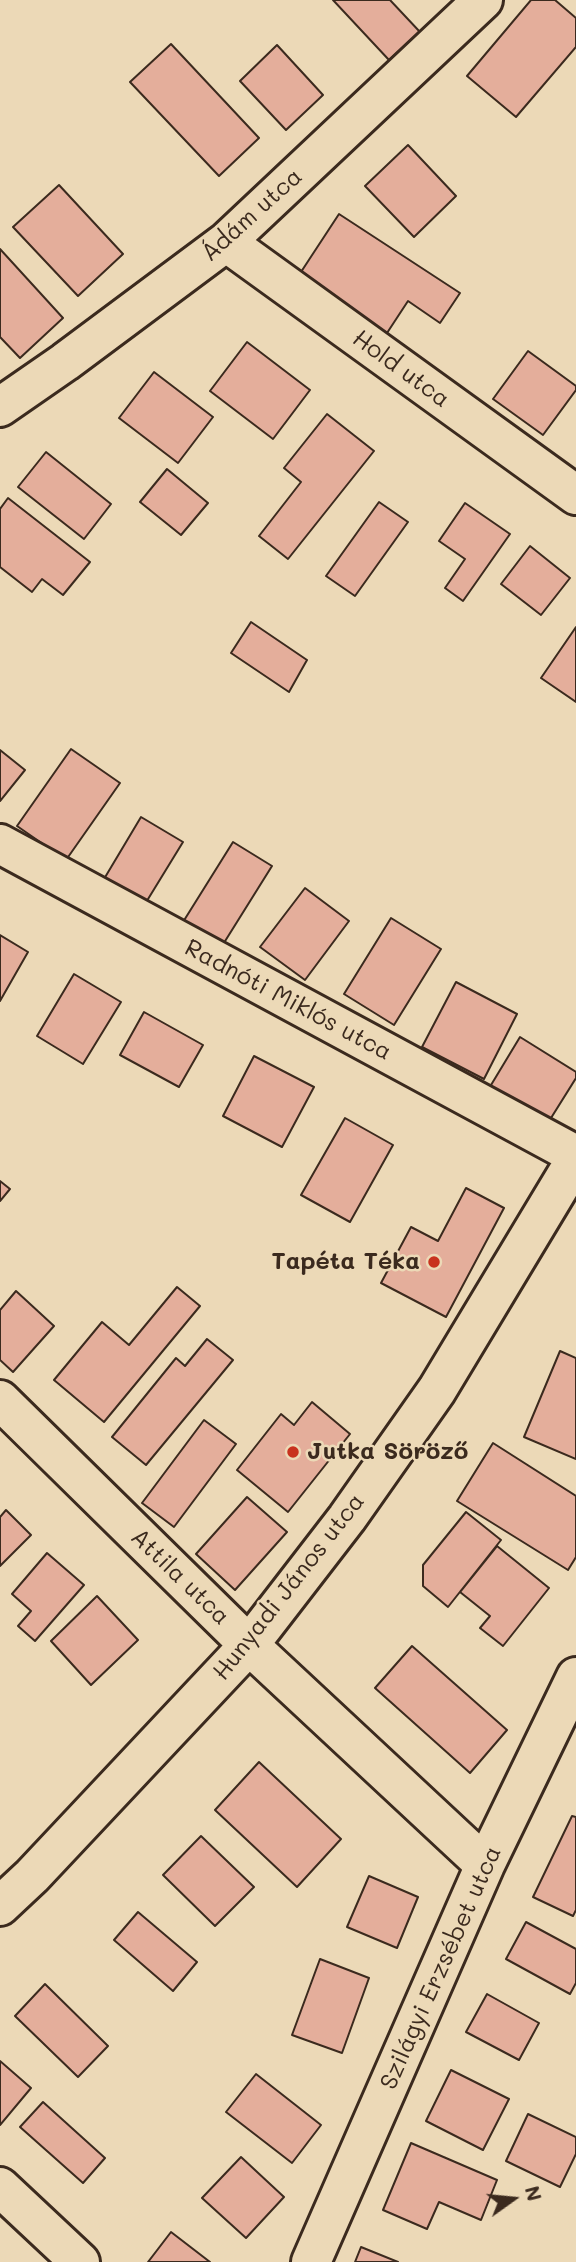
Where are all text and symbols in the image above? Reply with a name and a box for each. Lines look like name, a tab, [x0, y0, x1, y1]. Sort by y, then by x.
street label: Ádám utca	[196, 162, 308, 268]
street label: Hold utca	[347, 324, 455, 414]
street label: Radnóti Miklós utca	[180, 933, 396, 1067]
place label: Tapéta Téka	[271, 1248, 420, 1276]
marker: Tapéta Téka	[426, 1254, 442, 1270]
place label: Jutka Söröző	[307, 1438, 468, 1466]
marker: Jutka Söröző	[285, 1444, 301, 1460]
street label: Hunyadi János utca	[207, 1488, 371, 1686]
street label: Attila utca	[125, 1523, 235, 1631]
street label: Szilágyi Erzsébet utca	[374, 1842, 508, 2094]
north arrow	[478, 2164, 548, 2234]
text: N	[520, 2183, 548, 2204]

